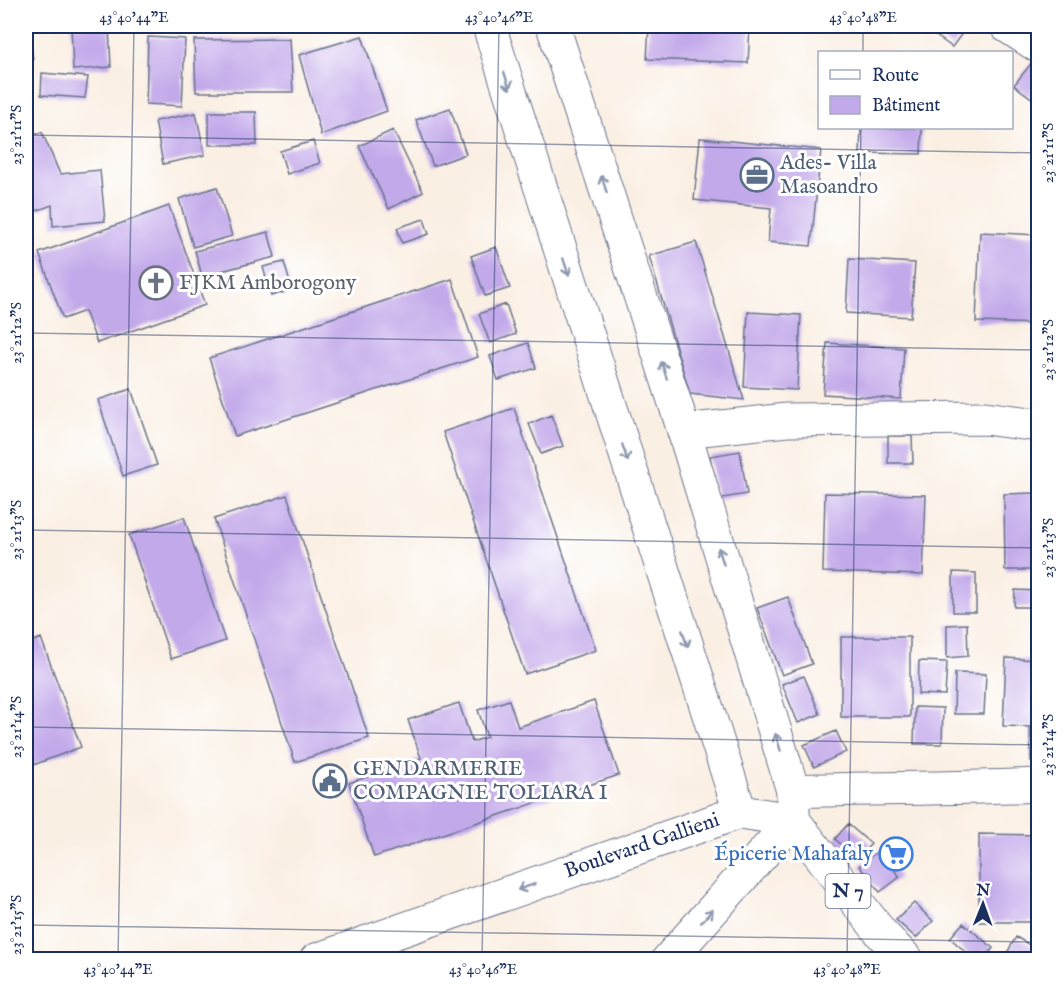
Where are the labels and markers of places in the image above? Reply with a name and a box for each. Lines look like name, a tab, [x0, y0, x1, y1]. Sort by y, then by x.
place label: Ades- Villa Masoandro	[779, 150, 878, 201]
office icon: Ades- Villa Masoandro	[739, 157, 775, 193]
church icon: FJKM Amborogony	[138, 265, 174, 301]
place label: FJKM Amborogony	[179, 270, 357, 297]
place label: GENDARMERIE COMPAGNIE TOLIARA I	[353, 756, 608, 807]
public building icon: GENDARMERIE COMPAGNIE TOLIARA I	[312, 763, 348, 799]
supermarket icon: Épicerie Mahafaly	[878, 836, 914, 872]
place label: Épicerie Mahafaly	[714, 840, 874, 868]

